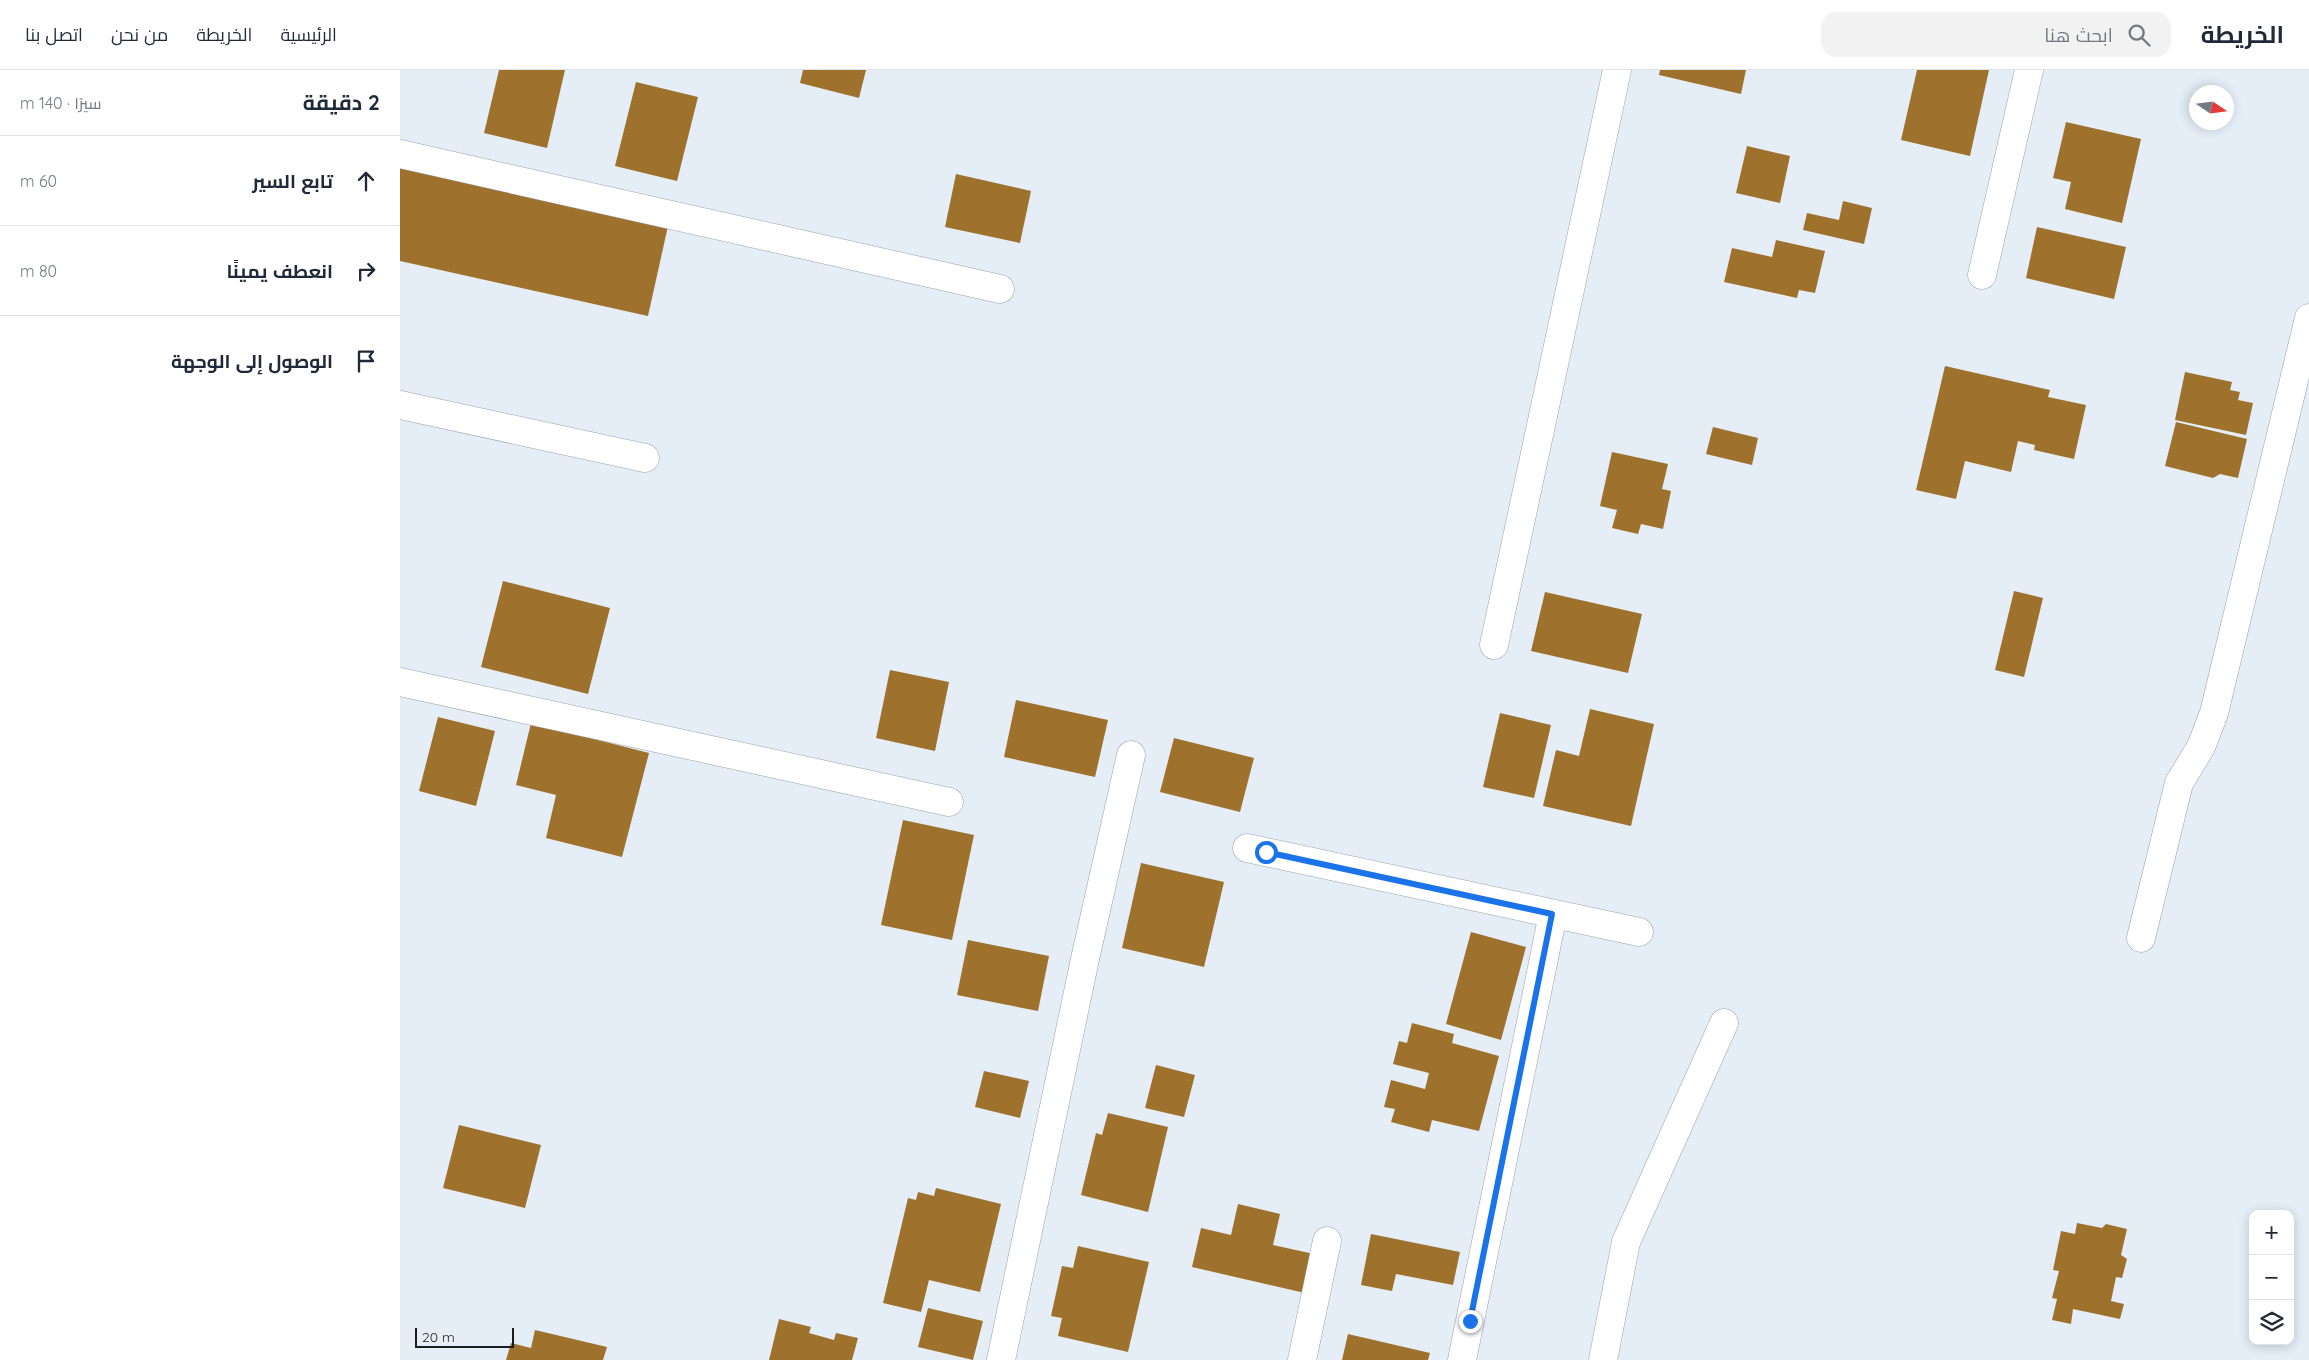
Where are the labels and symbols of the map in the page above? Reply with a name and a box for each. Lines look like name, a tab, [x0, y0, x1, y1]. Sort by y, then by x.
north arrow	[2189, 85, 2234, 130]
route start	[1255, 841, 1278, 864]
route end	[1459, 1310, 1482, 1333]
scale bar	[415, 1325, 514, 1348]

